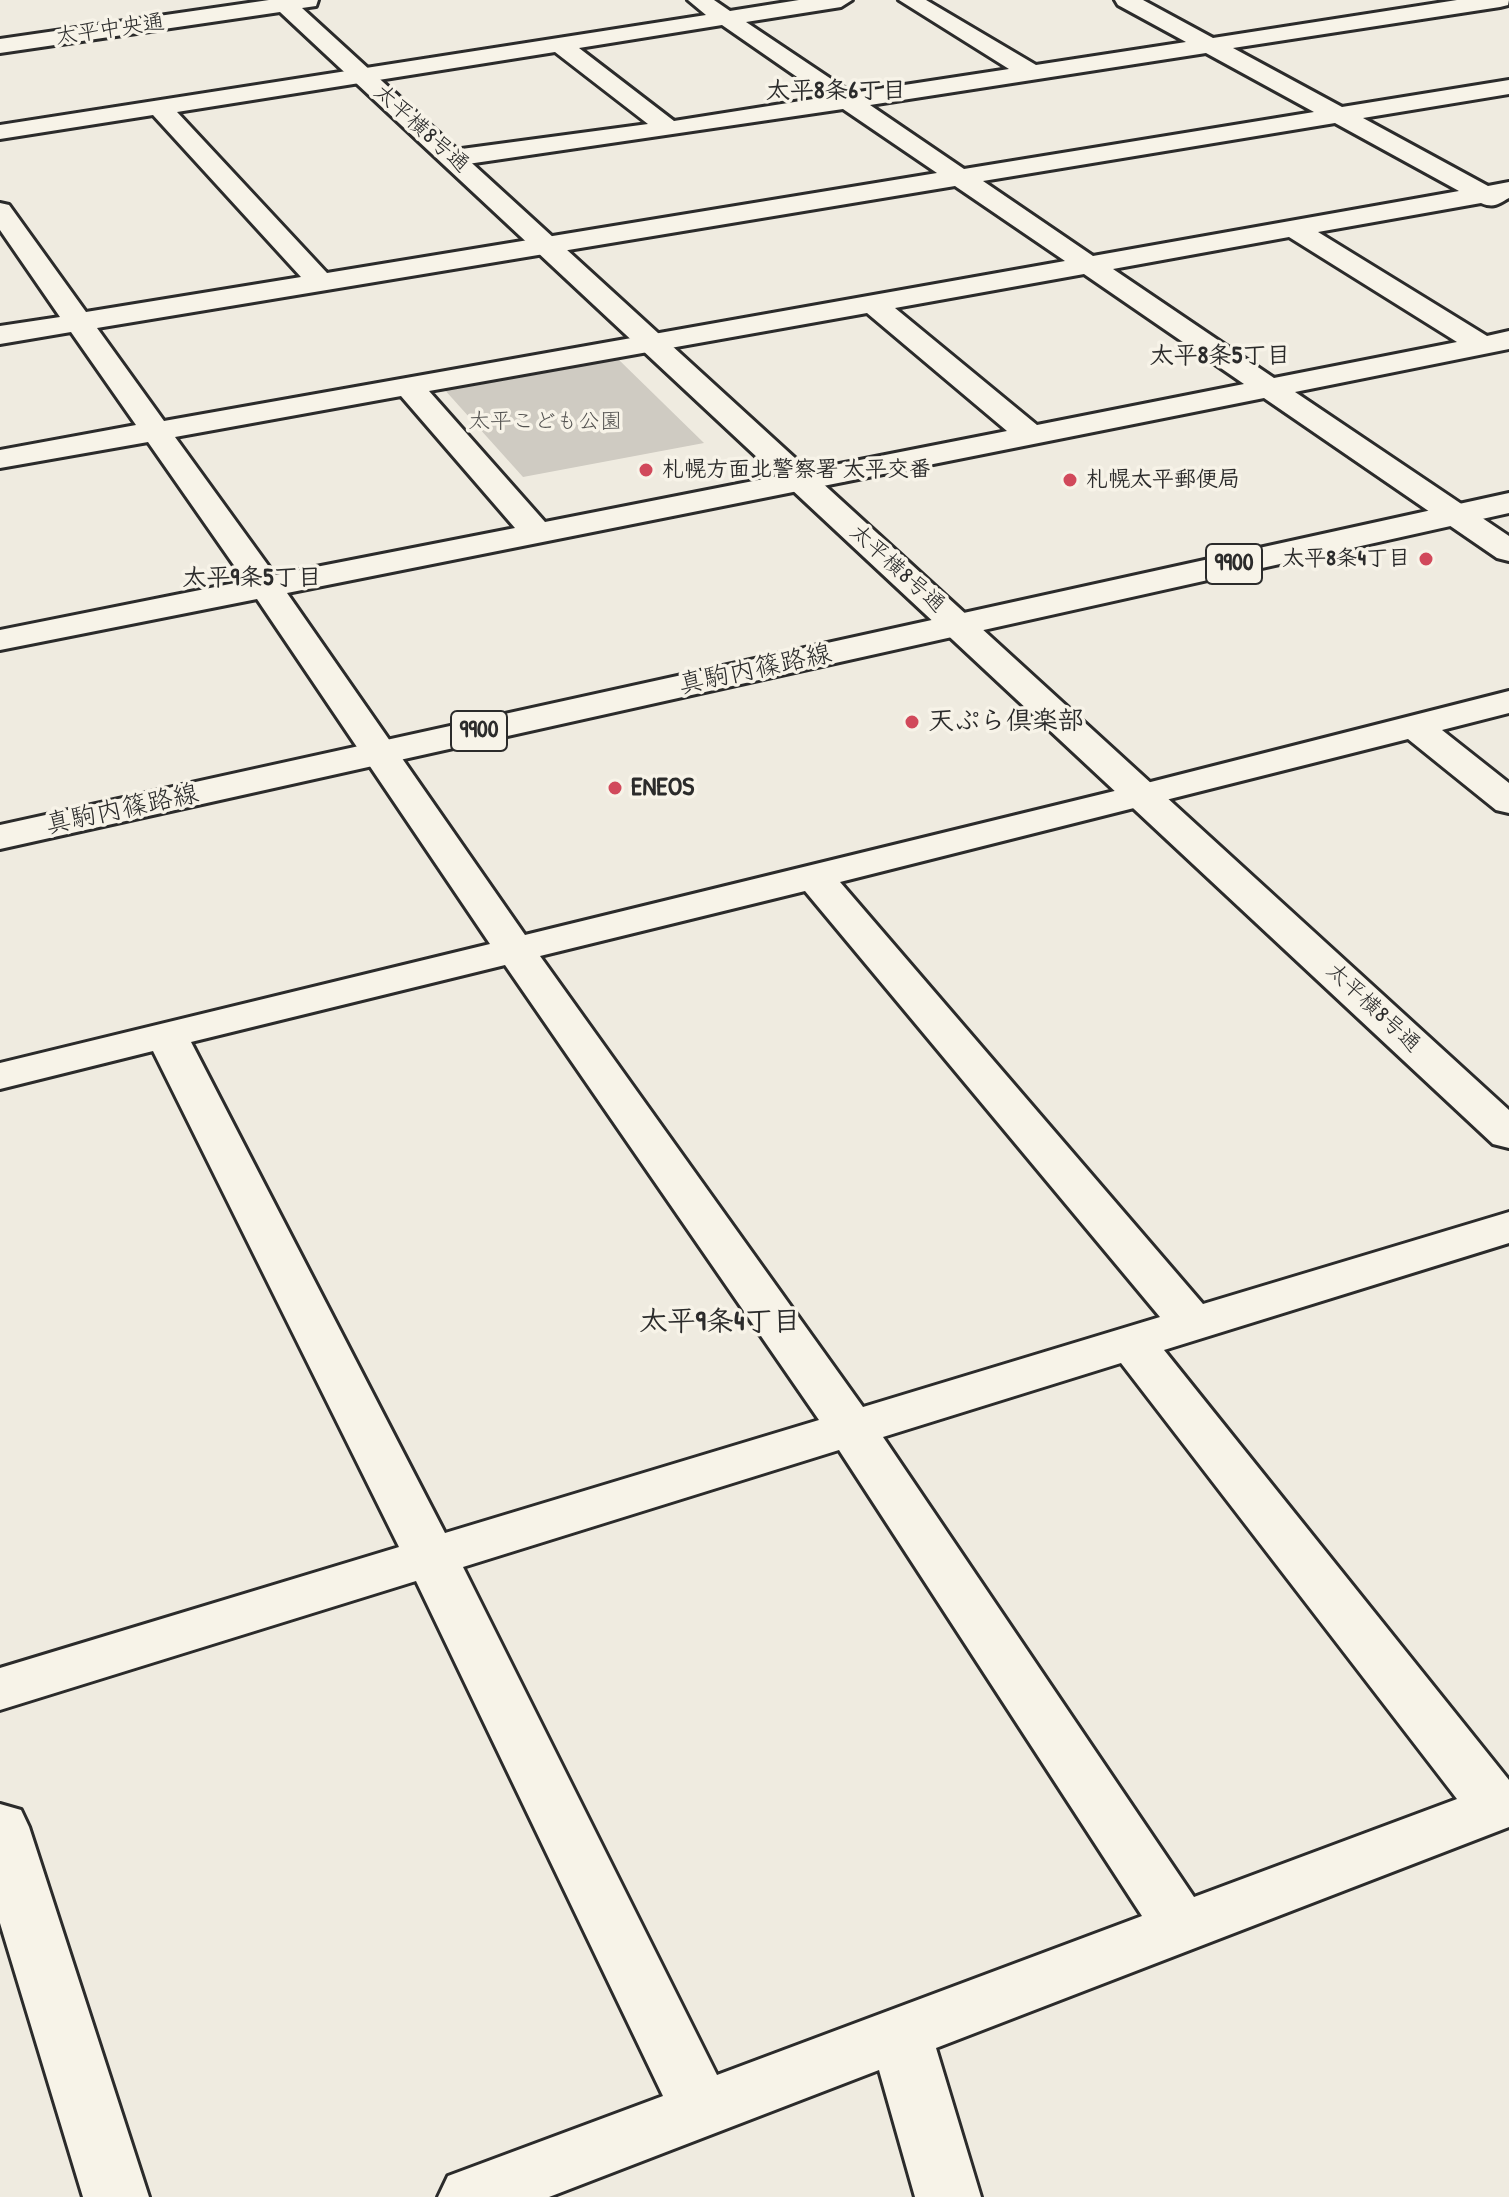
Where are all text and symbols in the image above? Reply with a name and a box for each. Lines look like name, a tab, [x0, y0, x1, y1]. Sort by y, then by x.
street label: 太平中央通	[54, 9, 166, 51]
district label: 太平8条6丁目	[766, 78, 906, 106]
street label: 太平横8号通	[368, 79, 474, 179]
district label: 太平8条5丁目	[1150, 343, 1290, 371]
park label: 太平こども公園	[468, 409, 622, 435]
place label: 札幌方面北警察署 太平交番	[662, 457, 931, 483]
marker: 札幌方面北警察署 太平交番	[637, 461, 655, 479]
place label: 札幌太平郵便局	[1086, 467, 1240, 493]
marker: 札幌太平郵便局	[1061, 471, 1079, 489]
street label: 太平横8号通	[844, 519, 950, 619]
road number: 9900	[1206, 544, 1262, 584]
place label: 太平8条4丁目	[1282, 546, 1410, 572]
marker: 太平8条4丁目	[1417, 550, 1435, 568]
district label: 太平9条5丁目	[183, 565, 321, 593]
street label: 真駒内篠路線	[675, 639, 835, 701]
place label: 天ぷら倶楽部	[928, 706, 1084, 738]
road number: 9900	[451, 711, 507, 751]
marker: 天ぷら倶楽部	[903, 713, 921, 731]
place label: ENEOS	[631, 772, 694, 804]
street label: 真駒内篠路線	[42, 779, 202, 841]
marker: ENEOS	[606, 779, 624, 797]
street label: 太平横8号通	[1320, 958, 1426, 1058]
district label: 太平9条4丁目	[640, 1306, 800, 1340]

